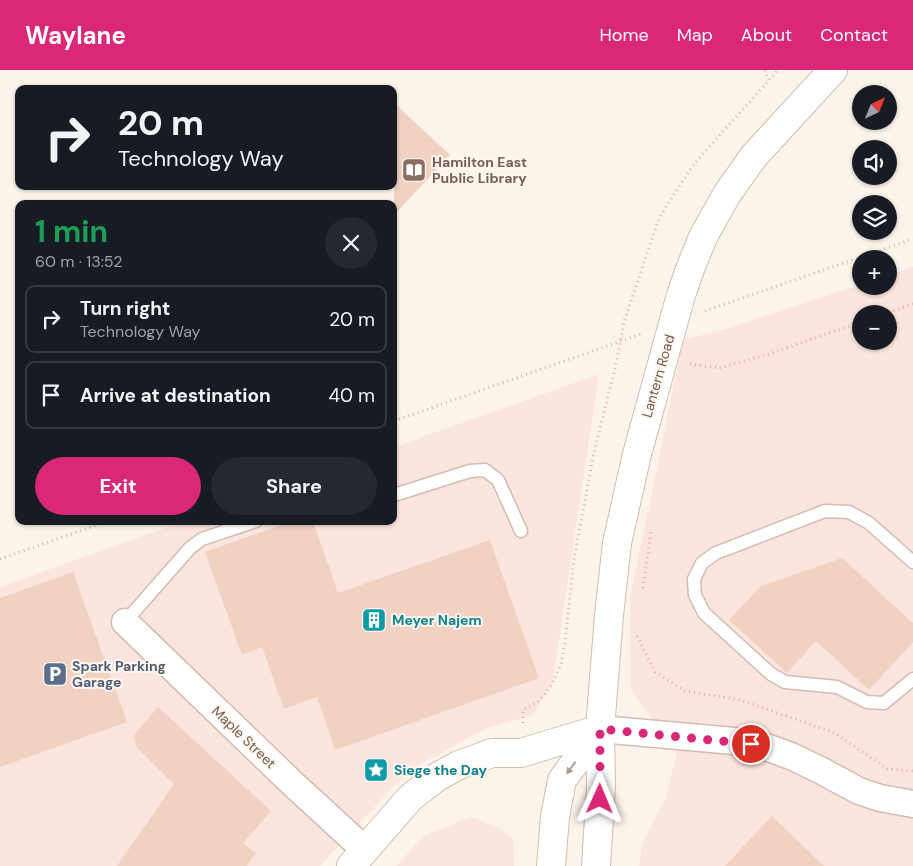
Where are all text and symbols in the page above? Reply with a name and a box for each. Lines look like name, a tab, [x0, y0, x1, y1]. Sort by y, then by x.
text: Waylane	[25, 20, 126, 51]
text: Home	[599, 23, 649, 47]
text: Map	[677, 23, 713, 47]
text: About	[741, 23, 792, 47]
text: Contact	[820, 23, 888, 47]
north arrow	[852, 85, 898, 130]
map controls	[852, 85, 897, 350]
text: 20 m	[118, 100, 204, 146]
icon: right	[35, 105, 100, 170]
button: sound	[852, 140, 897, 185]
text: Technology Way	[118, 144, 284, 173]
place label: Hamilton East Public Library	[432, 153, 527, 187]
library icon: Hamilton East Public Library	[401, 157, 427, 183]
button: layers	[852, 195, 897, 240]
text: 1 min	[35, 212, 108, 251]
button: close	[325, 217, 377, 269]
button: +	[852, 250, 897, 295]
text: 60 m · 13:52	[35, 251, 123, 272]
text: Turn right	[80, 296, 170, 321]
icon: right	[37, 305, 65, 333]
button: −	[852, 305, 897, 350]
text: 20 m	[329, 307, 375, 332]
text: Technology Way	[80, 321, 201, 342]
street label: Lantern Road	[638, 332, 678, 420]
icon: arrive	[37, 381, 65, 409]
text: Arrive at destination	[80, 383, 271, 408]
text: 40 m	[328, 383, 375, 408]
button: Exit	[35, 457, 201, 515]
button: Share	[211, 457, 377, 515]
building icon: Meyer Najem	[361, 607, 387, 633]
place label: Meyer Najem	[392, 611, 482, 629]
place label: Spark Parking Garage	[72, 657, 166, 691]
parking icon: Spark Parking Garage	[42, 661, 68, 687]
street label: Maple Street	[208, 702, 280, 772]
pin	[730, 723, 772, 765]
icon: arrive	[737, 730, 765, 758]
place icon: Siege the Day	[363, 757, 389, 783]
place label: Siege the Day	[394, 761, 488, 779]
one-way arrow	[566, 761, 577, 774]
position arrow	[573, 772, 625, 824]

